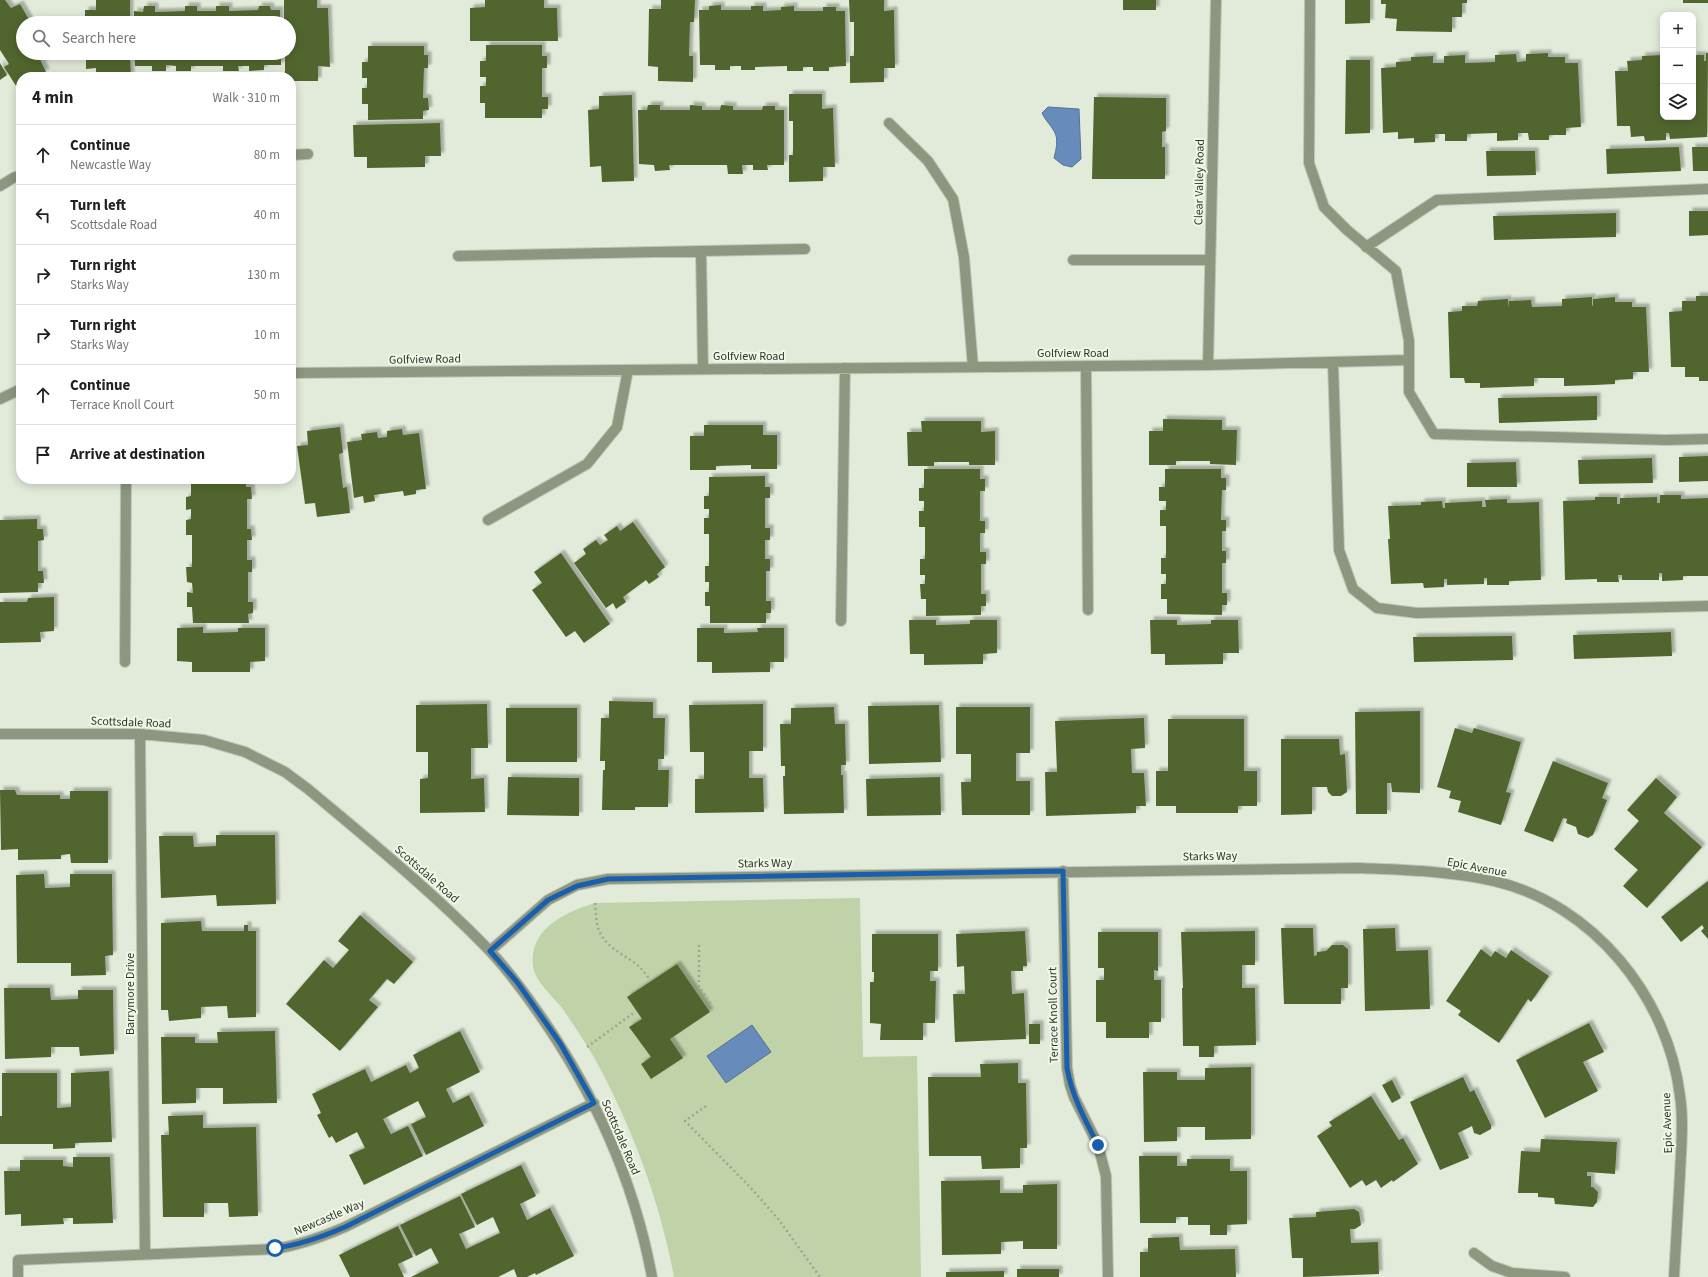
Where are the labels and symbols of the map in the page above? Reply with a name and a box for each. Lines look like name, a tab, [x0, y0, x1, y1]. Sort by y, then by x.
street label: Clear Valley Road	[1190, 139, 1209, 225]
street label: Golfview Road	[1037, 345, 1109, 362]
street label: Golfview Road	[713, 348, 785, 365]
street label: Golfview Road	[389, 350, 461, 369]
street label: Scottsdale Road	[90, 713, 172, 732]
street label: Scottsdale Road	[391, 842, 463, 907]
street label: Starks Way	[1183, 848, 1238, 865]
street label: Epic Avenue	[1445, 853, 1508, 882]
street label: Starks Way	[738, 855, 793, 872]
street label: Barrymore Drive	[122, 953, 139, 1035]
street label: Terrace Knoll Court	[1044, 967, 1063, 1063]
street label: Epic Avenue	[1658, 1092, 1677, 1154]
street label: Scottsdale Road	[597, 1097, 644, 1178]
route end	[1089, 1136, 1107, 1154]
street label: Newcastle Way	[291, 1195, 367, 1240]
route start	[266, 1239, 284, 1257]

